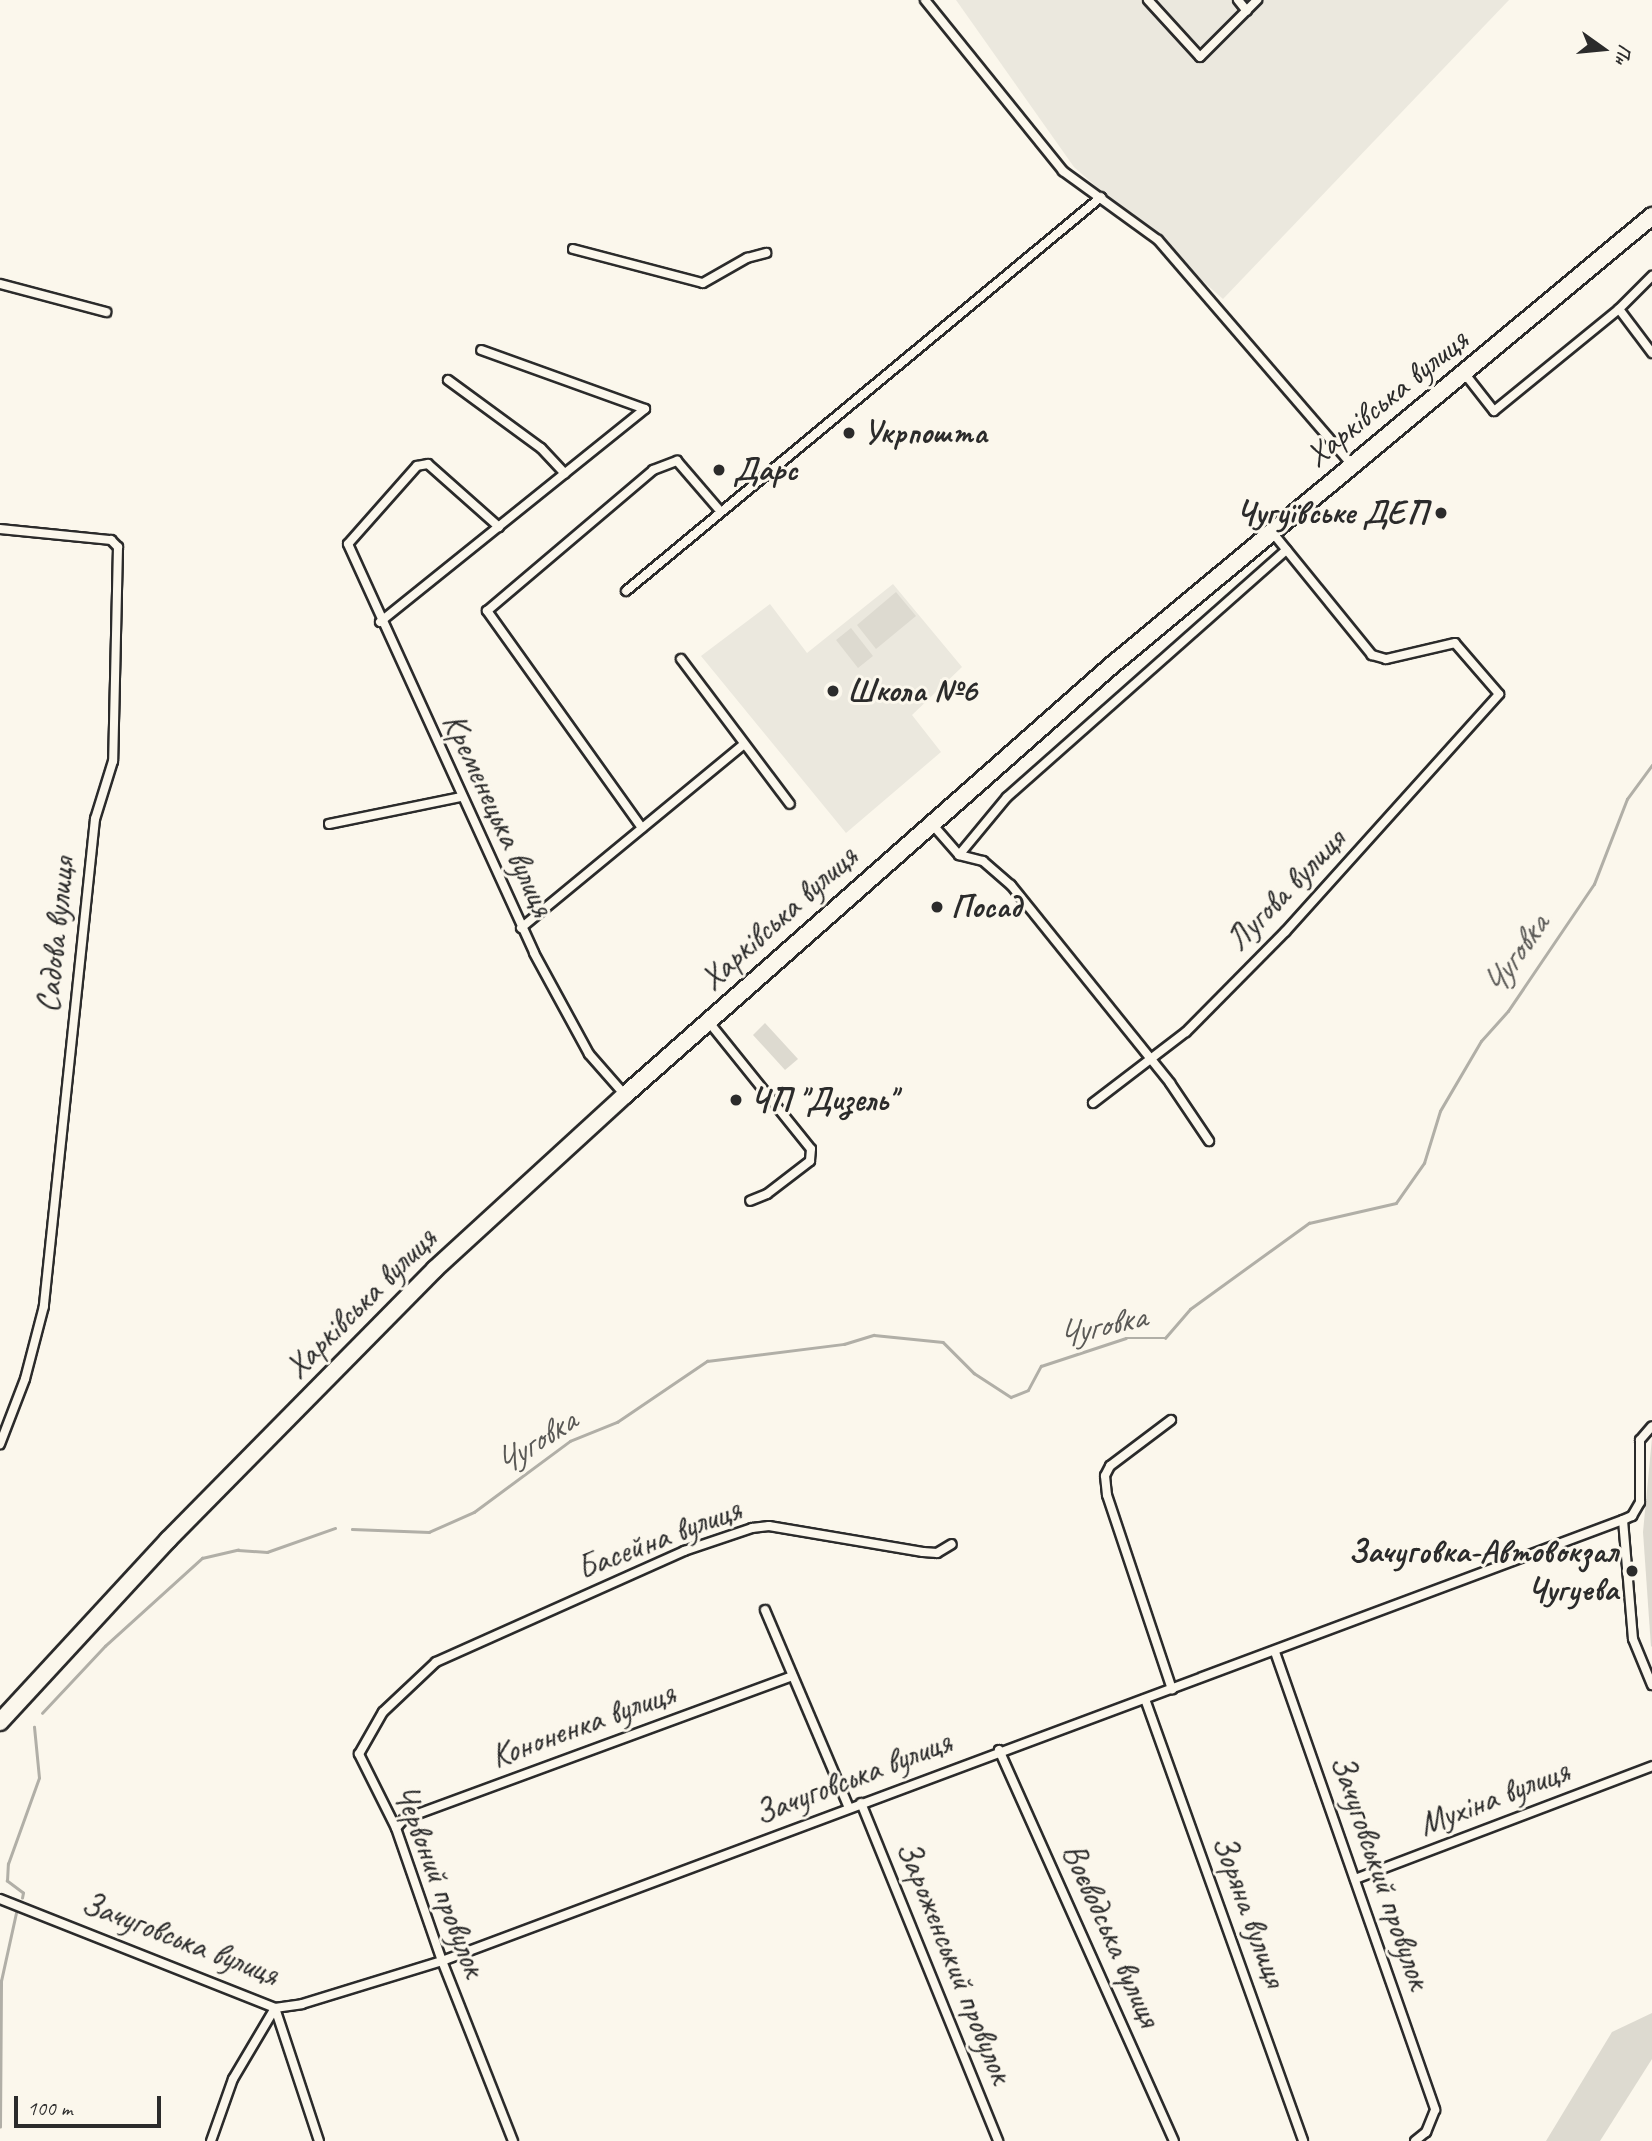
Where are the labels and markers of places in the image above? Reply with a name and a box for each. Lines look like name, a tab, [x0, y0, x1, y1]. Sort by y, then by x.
place label: Укрпошта	[863, 413, 987, 453]
marker: Укрпошта	[841, 425, 857, 441]
place label: Дарс	[733, 450, 797, 490]
marker: Дарс	[711, 462, 727, 478]
place label: Чугуївське ДЕП	[1236, 493, 1427, 533]
marker: Чугуївське ДЕП	[1433, 505, 1449, 521]
place label: Школа №6	[847, 671, 976, 711]
marker: Школа №6	[825, 683, 841, 699]
place label: Посад	[951, 887, 1021, 927]
marker: Посад	[929, 899, 945, 915]
place label: ЧП "Дизель"	[750, 1080, 896, 1120]
marker: ЧП "Дизель"	[728, 1092, 744, 1108]
place label: Зачуговка-Автовокзал Чугуева	[1348, 1532, 1618, 1610]
marker: Зачуговка-Автовокзал Чугуева	[1624, 1563, 1640, 1579]

